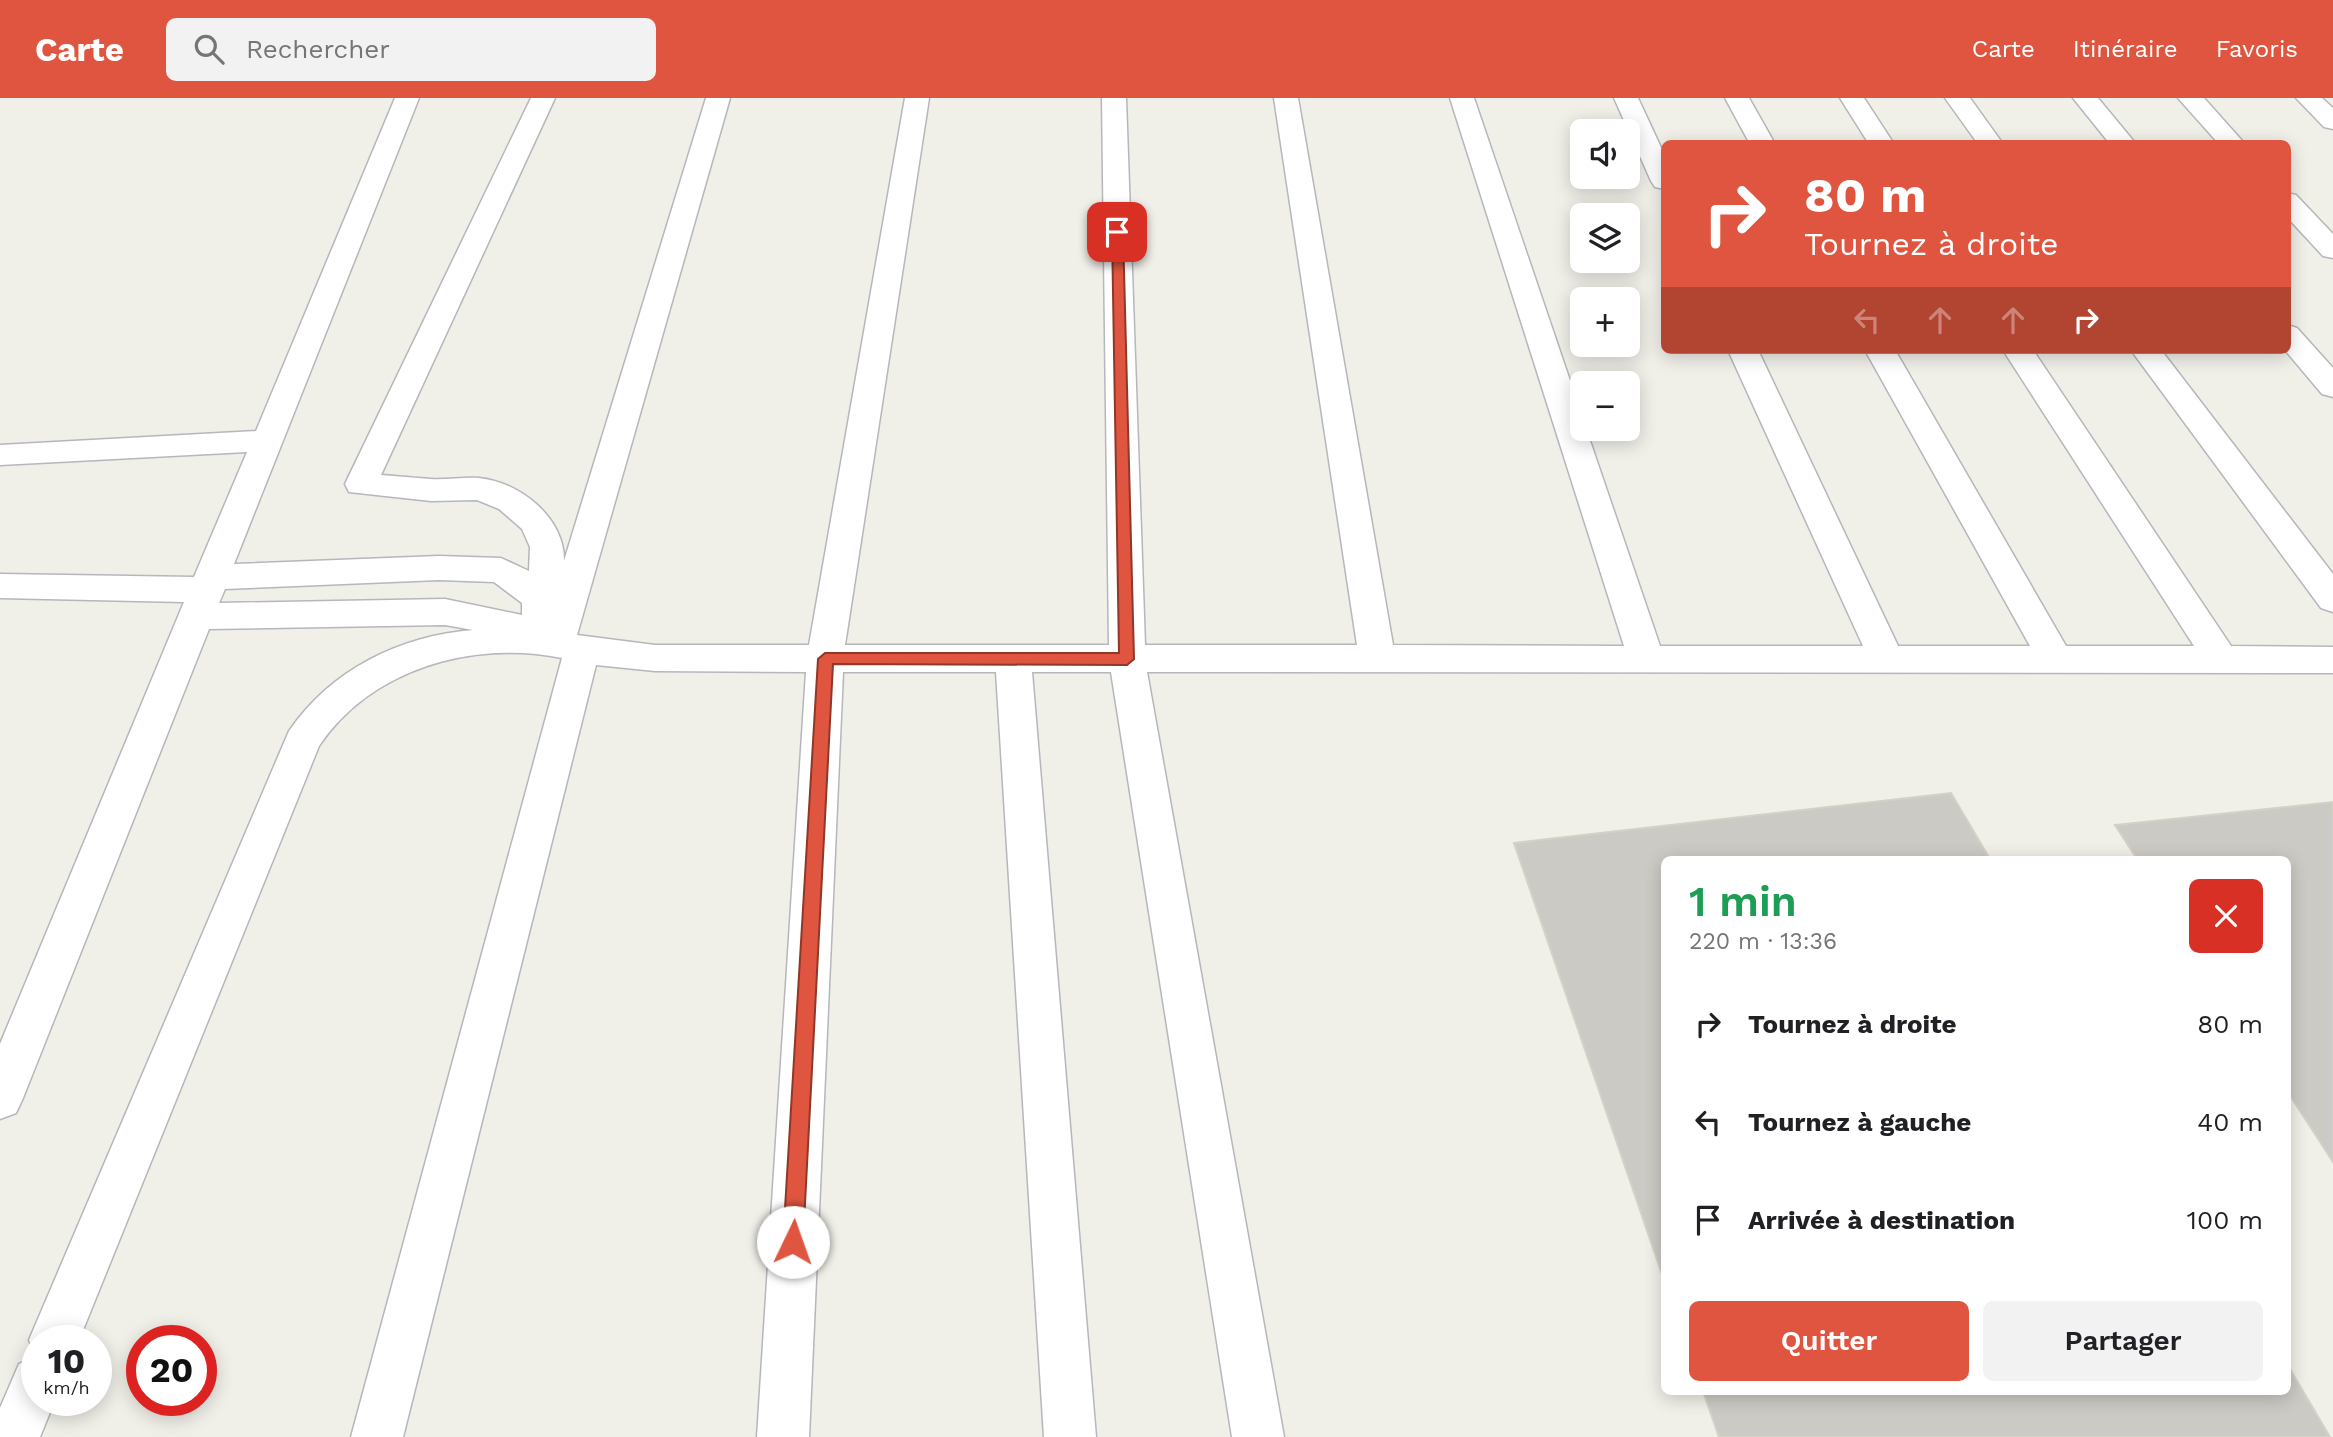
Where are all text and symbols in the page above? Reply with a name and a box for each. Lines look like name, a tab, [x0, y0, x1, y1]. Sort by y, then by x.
search box	[166, 18, 656, 81]
text: Carte	[35, 30, 124, 69]
icon: search	[190, 30, 228, 68]
text: Rechercher	[246, 34, 390, 64]
text: Carte	[1972, 35, 2035, 63]
text: Itinéraire	[2073, 35, 2178, 63]
text: Favoris	[2216, 35, 2298, 63]
map controls	[1570, 119, 1640, 441]
button: sound	[1570, 119, 1640, 189]
text: 80 m	[1804, 166, 1926, 224]
icon: right	[1689, 168, 1780, 259]
pin	[1087, 202, 1147, 262]
button: layers	[1570, 203, 1640, 273]
icon: arrive	[1098, 213, 1136, 251]
text: Tournez à droite	[1804, 225, 2059, 263]
button: +	[1570, 287, 1640, 357]
icon: left	[1848, 301, 1886, 339]
icon: ahead	[1921, 301, 1959, 339]
icon: ahead	[1994, 301, 2032, 339]
icon: right	[2067, 301, 2105, 339]
button: −	[1570, 371, 1640, 441]
text: 1 min	[1689, 877, 1797, 926]
button: close	[2189, 879, 2263, 953]
text: 220 m · 13:36	[1689, 928, 1837, 955]
icon: right	[1689, 1005, 1727, 1043]
text: Tournez à droite	[1748, 1009, 1957, 1039]
text: 80 m	[2197, 1009, 2263, 1039]
icon: left	[1689, 1103, 1727, 1141]
text: Tournez à gauche	[1748, 1107, 1971, 1137]
text: 40 m	[2197, 1107, 2263, 1137]
icon: arrive	[1689, 1201, 1727, 1239]
position arrow	[756, 1205, 830, 1279]
text: Arrivée à destination	[1748, 1205, 2015, 1235]
text: 100 m	[2187, 1205, 2263, 1235]
button: Quitter	[1689, 1301, 1969, 1381]
button: Partager	[1983, 1301, 2263, 1381]
speed limit sign: 20	[126, 1325, 217, 1416]
text: 10	[48, 1340, 85, 1382]
text: km/h	[43, 1377, 90, 1398]

